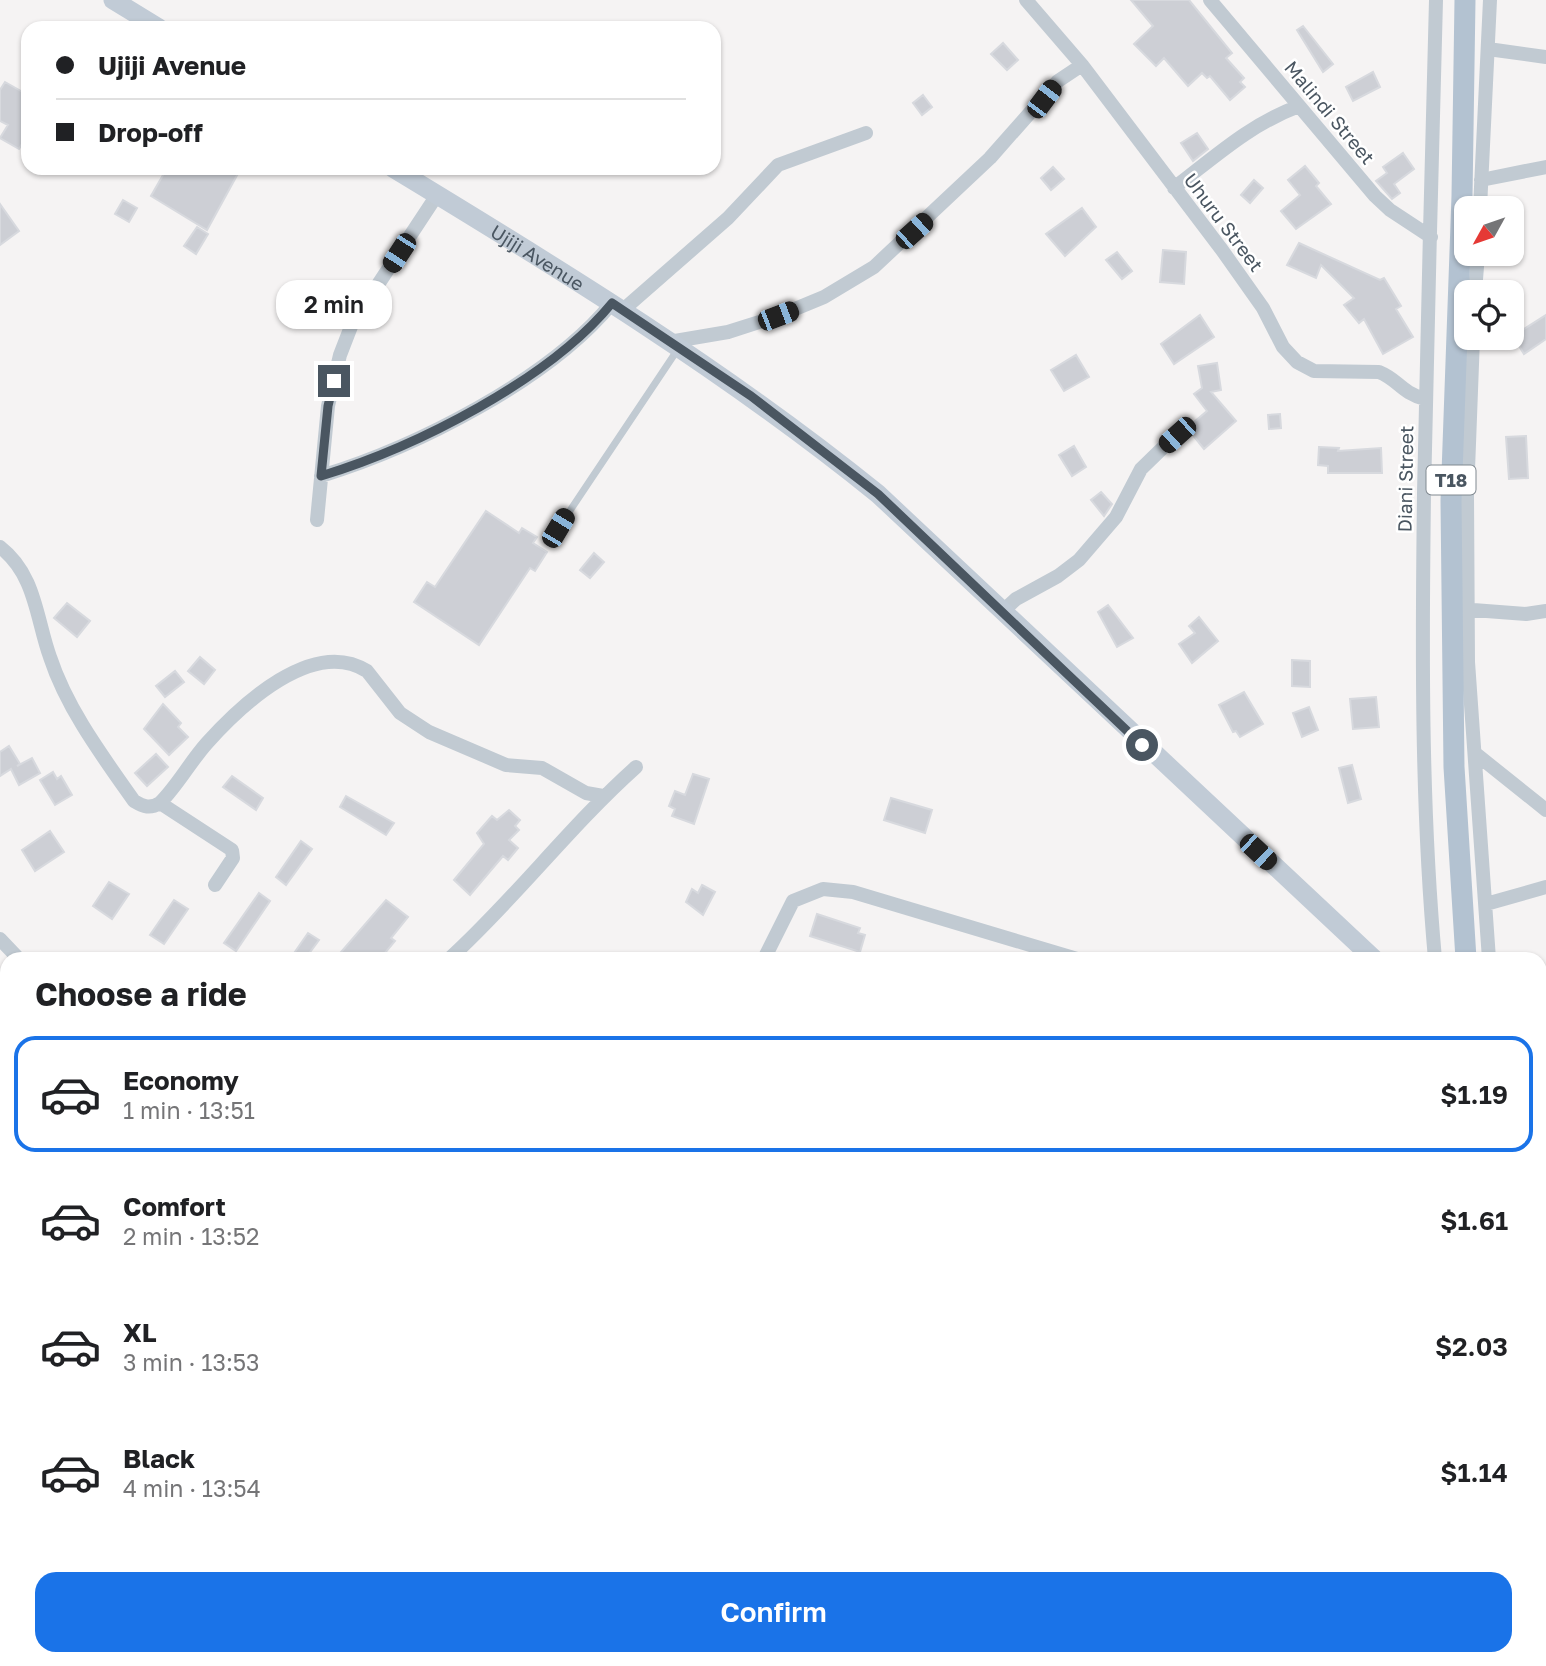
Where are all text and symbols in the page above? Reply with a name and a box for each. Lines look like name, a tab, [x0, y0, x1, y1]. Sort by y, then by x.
text: Ujiji Avenue	[98, 50, 246, 81]
street label: Malindi Street	[1280, 56, 1380, 168]
car	[1023, 76, 1066, 122]
text: Drop-off	[98, 117, 203, 148]
street label: Uhuru Street	[1180, 168, 1268, 276]
north arrow	[1454, 196, 1524, 266]
map controls	[1454, 196, 1524, 350]
car	[892, 209, 937, 253]
street label: Ujiji Avenue	[487, 219, 589, 295]
car	[379, 230, 420, 276]
callout: 2 min	[276, 280, 392, 328]
button: locate	[1454, 280, 1524, 350]
text: 2 min	[304, 290, 364, 318]
car	[755, 299, 802, 333]
route end	[318, 365, 350, 397]
car	[1155, 413, 1200, 457]
street label: Diani Street	[1393, 425, 1417, 533]
road number: T18	[1426, 466, 1476, 494]
car	[539, 505, 578, 551]
route start	[1126, 729, 1158, 761]
car	[1236, 830, 1281, 874]
text: Choose a ride	[35, 975, 247, 1013]
icon: car	[39, 1063, 102, 1126]
text: Economy	[123, 1065, 239, 1096]
text: $1.19	[1440, 1079, 1508, 1110]
text: 1 min · 13:51	[123, 1096, 255, 1124]
icon: car	[39, 1189, 102, 1252]
text: Comfort	[123, 1191, 226, 1222]
text: $1.61	[1440, 1205, 1508, 1236]
text: 2 min · 13:52	[123, 1222, 259, 1250]
icon: car	[39, 1315, 102, 1378]
text: XL	[123, 1317, 157, 1348]
text: $2.03	[1435, 1331, 1508, 1362]
text: 3 min · 13:53	[123, 1348, 260, 1376]
icon: car	[39, 1441, 102, 1504]
text: Black	[123, 1443, 195, 1474]
text: $1.14	[1440, 1457, 1508, 1488]
text: 4 min · 13:54	[123, 1474, 261, 1502]
button: Confirm	[35, 1572, 1512, 1652]

